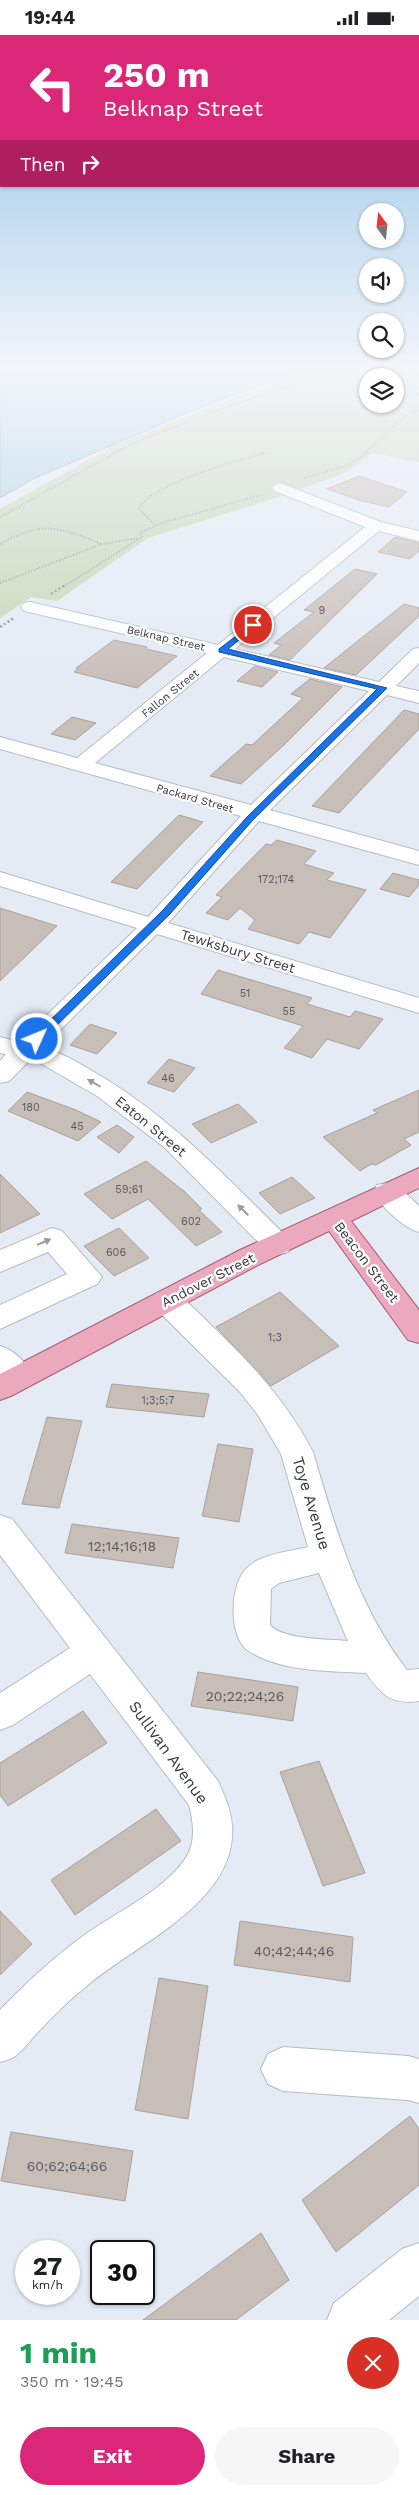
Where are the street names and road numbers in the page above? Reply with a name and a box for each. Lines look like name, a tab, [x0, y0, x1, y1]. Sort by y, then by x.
street label: Belknap Street	[125, 623, 207, 654]
street label: Fallon Street	[139, 666, 202, 720]
street label: Packard Street	[155, 781, 235, 816]
street label: Tewksbury Street	[179, 926, 297, 976]
street label: Eaton Street	[112, 1093, 190, 1159]
street label: Beacon Street	[331, 1218, 403, 1306]
street label: Andover Street	[159, 1249, 258, 1310]
street label: Toye Avenue	[288, 1454, 335, 1552]
street label: Sullivan Avenue	[125, 1697, 212, 1807]

